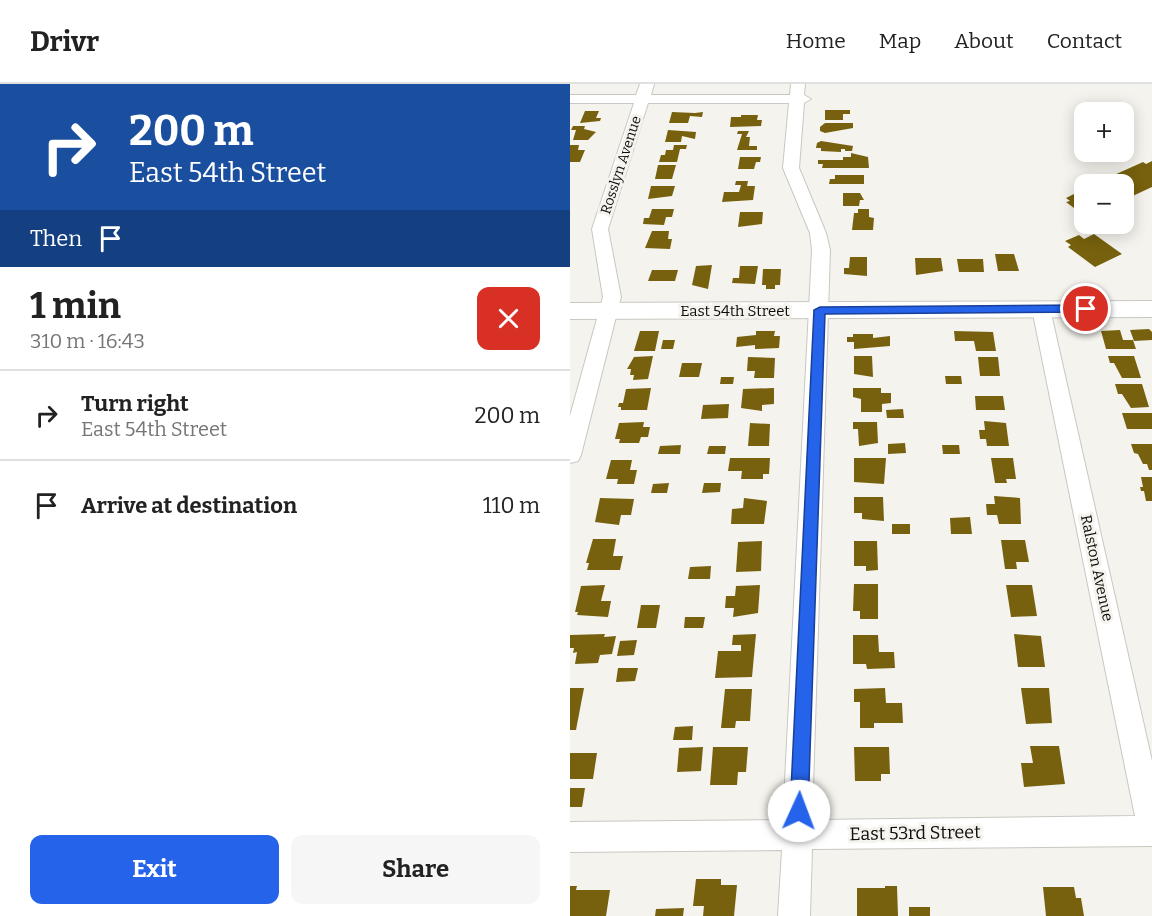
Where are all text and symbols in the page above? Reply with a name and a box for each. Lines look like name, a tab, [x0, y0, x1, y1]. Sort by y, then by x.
text: Drivr	[30, 25, 99, 58]
text: Home	[786, 28, 846, 54]
text: Map	[879, 28, 921, 54]
text: About	[954, 28, 1014, 54]
text: Contact	[1047, 28, 1122, 54]
map controls	[1074, 102, 1134, 234]
button: +	[1074, 102, 1134, 162]
text: 200 m	[129, 106, 254, 156]
icon: right	[30, 108, 108, 186]
street label: Rosslyn Avenue	[597, 114, 645, 216]
text: East 54th Street	[129, 157, 326, 189]
button: −	[1074, 174, 1134, 234]
icon: arrive	[94, 222, 127, 255]
text: Then	[30, 225, 82, 252]
pin	[1060, 283, 1111, 334]
text: 1 min	[30, 284, 121, 328]
button: close	[477, 287, 540, 350]
icon: arrive	[1069, 292, 1102, 325]
street label: East 54th Street	[680, 302, 790, 320]
text: 310 m · 16:43	[30, 329, 145, 353]
text: Turn right	[81, 390, 189, 417]
icon: right	[30, 399, 63, 432]
text: 200 m	[474, 402, 540, 429]
text: East 54th Street	[81, 417, 227, 441]
icon: arrive	[30, 489, 63, 522]
text: Arrive at destination	[81, 492, 297, 519]
text: 110 m	[483, 492, 540, 519]
street label: Ralston Avenue	[1077, 513, 1117, 623]
position arrow	[767, 779, 831, 843]
street label: East 53rd Street	[849, 821, 981, 845]
button: Exit	[30, 835, 279, 904]
button: Share	[291, 835, 540, 904]

